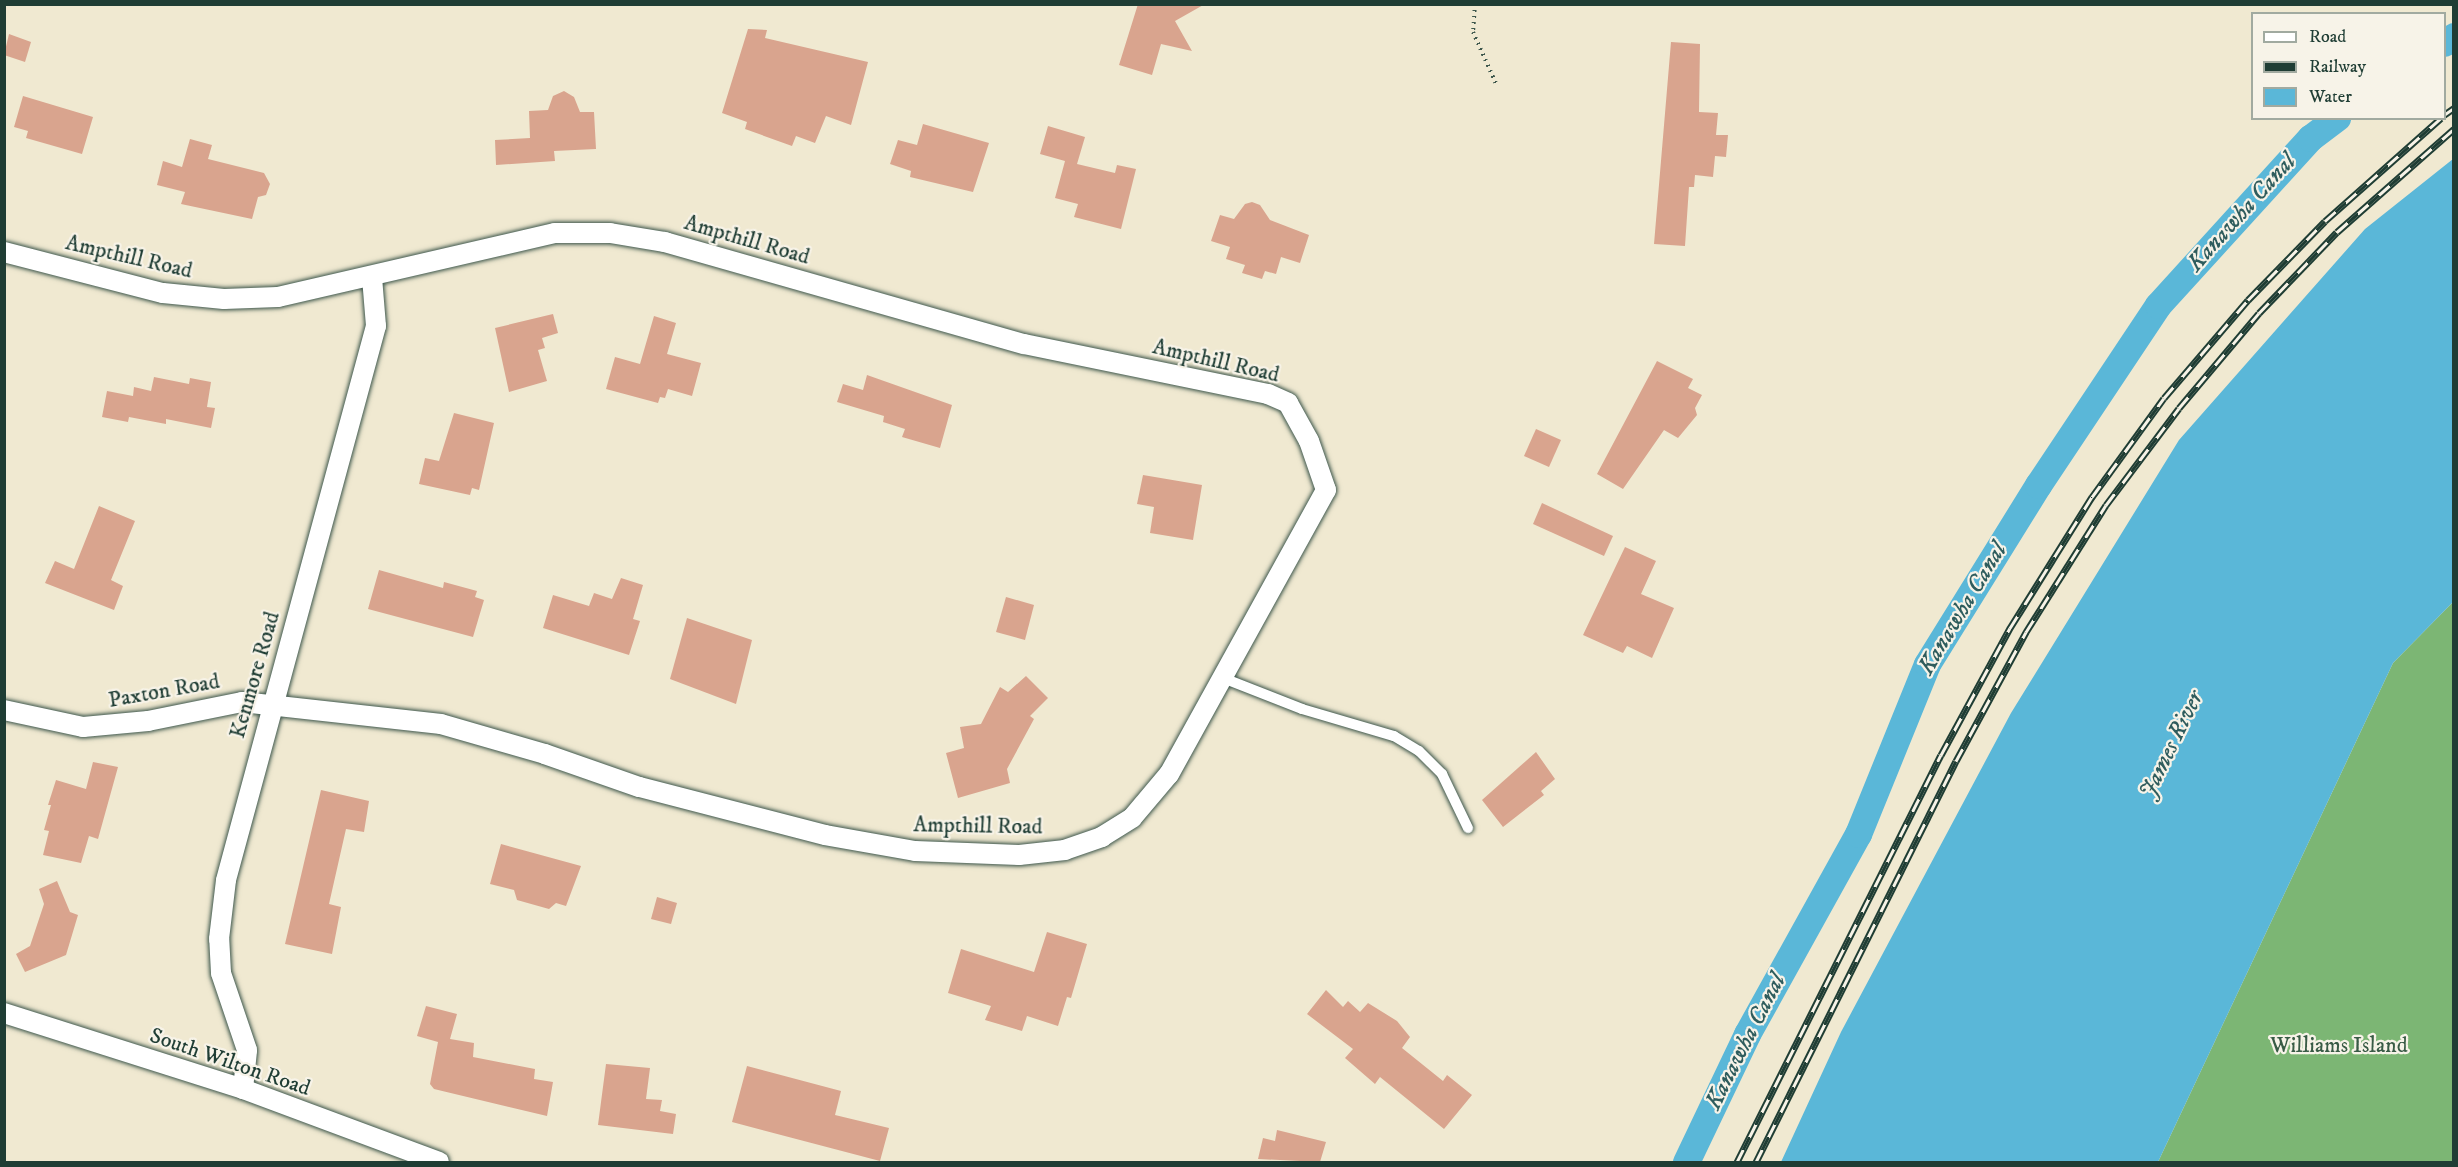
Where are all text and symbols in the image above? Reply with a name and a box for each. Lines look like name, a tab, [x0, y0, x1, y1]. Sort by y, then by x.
legend	[2251, 12, 2446, 120]
text: Road	[2309, 26, 2346, 48]
text: Railway	[2309, 56, 2366, 78]
text: Water	[2309, 86, 2352, 108]
water label: Kanawha Canal	[2182, 148, 2302, 278]
street label: Ampthill Road	[681, 209, 813, 271]
street label: Ampthill Road	[63, 230, 195, 284]
street label: Ampthill Road	[1150, 334, 1282, 388]
water label: Kanawha Canal	[1912, 538, 2014, 680]
street label: Kenmore Road	[224, 609, 286, 741]
street label: Paxton Road	[106, 668, 222, 714]
water label: James River	[2134, 686, 2210, 804]
street label: Ampthill Road	[913, 812, 1043, 840]
water label: Kanawha Canal	[1699, 969, 1793, 1115]
street label: South Wilton Road	[146, 1022, 314, 1102]
park label: Williams Island	[2270, 1033, 2408, 1059]

